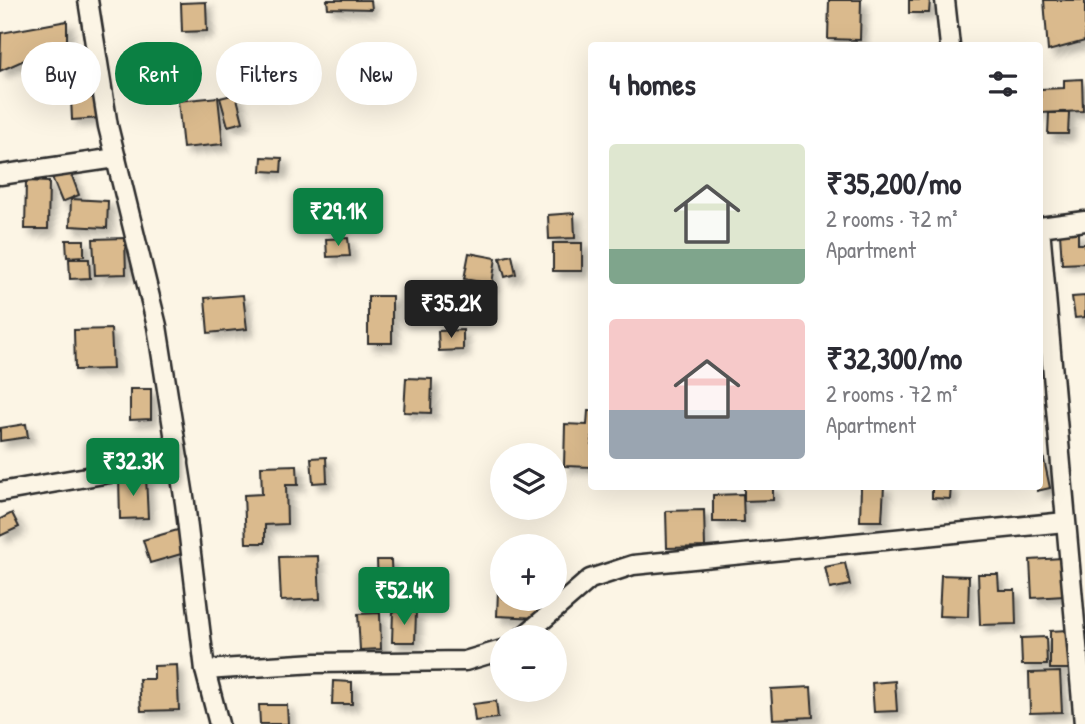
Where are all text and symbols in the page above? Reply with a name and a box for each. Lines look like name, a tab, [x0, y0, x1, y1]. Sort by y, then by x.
chip: Buy	[21, 42, 101, 105]
chip: Rent	[115, 42, 202, 105]
chip: Filters	[216, 42, 322, 105]
chip: New	[336, 42, 417, 105]
text: 4 homes	[609, 64, 696, 104]
icon: filters	[984, 65, 1022, 103]
text: ₹35,200/mo	[826, 163, 961, 203]
icon: home	[665, 172, 749, 256]
pin: ₹29.1K	[281, 188, 395, 248]
text: ₹29.1K	[309, 195, 367, 226]
text: 2 rooms · 72 m²	[826, 203, 958, 234]
text: Apartment	[826, 234, 916, 265]
pin: ₹35.2K	[394, 280, 508, 340]
text: ₹35.2K	[421, 287, 481, 318]
text: ₹32,300/mo	[826, 338, 962, 378]
icon: home	[665, 347, 749, 431]
text: 2 rooms · 72 m²	[826, 378, 958, 409]
text: Apartment	[826, 409, 916, 440]
pin: ₹32.3K	[76, 438, 190, 498]
map controls	[490, 443, 567, 702]
button: layers	[490, 443, 567, 520]
text: ₹32.3K	[102, 445, 164, 476]
button: +	[490, 534, 567, 611]
pin: ₹52.4K	[347, 568, 461, 627]
text: ₹52.4K	[374, 574, 434, 605]
button: −	[490, 625, 567, 702]

